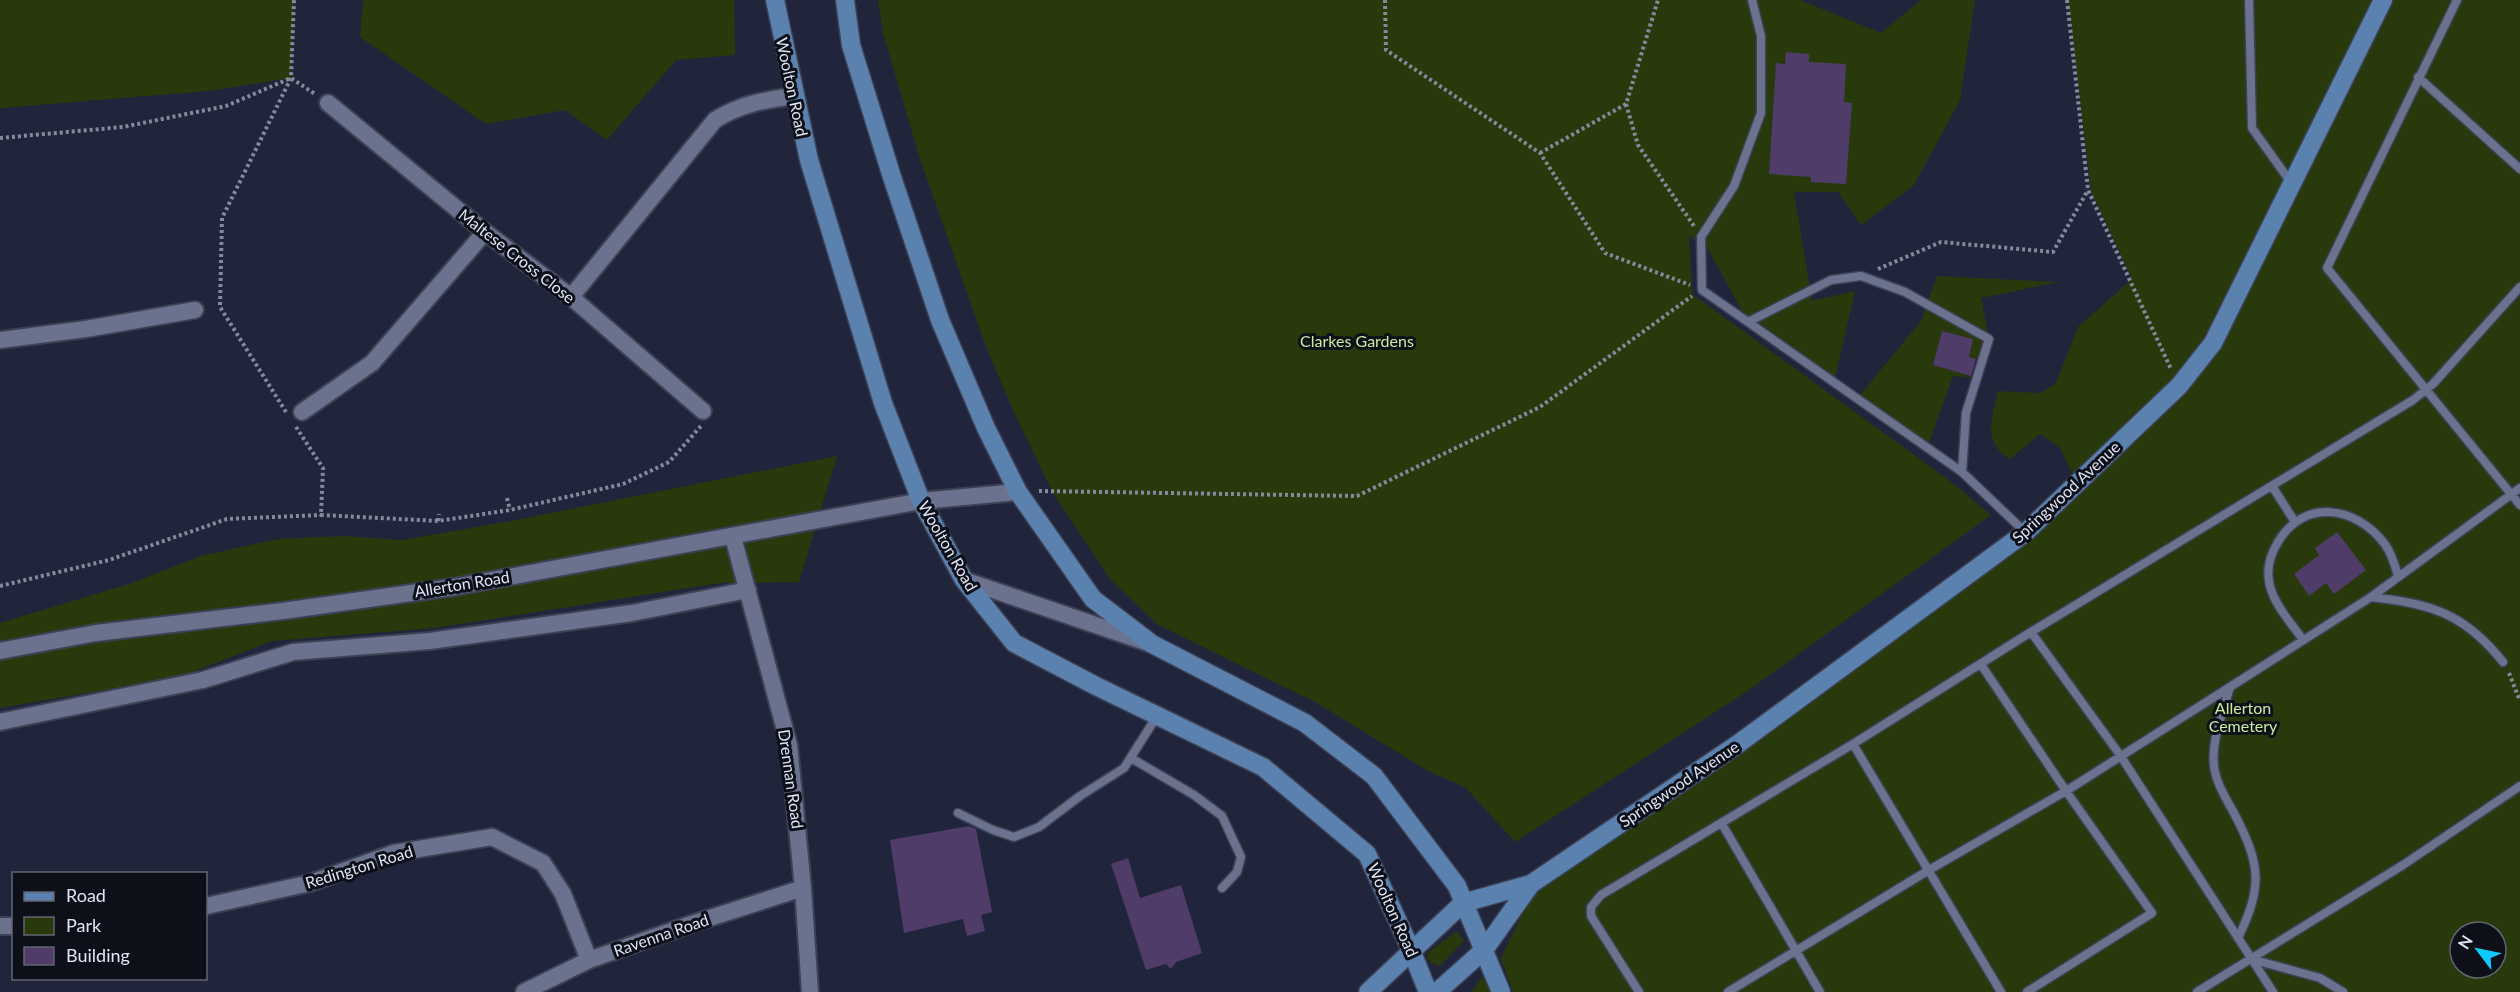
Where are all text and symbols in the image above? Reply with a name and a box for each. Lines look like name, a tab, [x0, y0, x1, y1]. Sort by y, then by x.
street label: Woolton Road	[773, 36, 812, 138]
street label: Maltese Cross Close	[455, 204, 579, 307]
park label: Clarkes Gardens	[1300, 331, 1414, 350]
street label: Springwood Avenue	[2008, 437, 2124, 546]
street label: Woolton Road	[915, 497, 982, 594]
street label: Allerton Road	[413, 567, 511, 600]
park label: Allerton Cemetery	[2209, 698, 2278, 735]
street label: Drennan Road	[775, 728, 808, 830]
street label: Springwood Avenue	[1615, 736, 1742, 831]
street label: Redington Road	[303, 841, 415, 892]
street label: Woolton Road	[1364, 860, 1423, 960]
legend	[12, 872, 207, 980]
text: Road	[66, 884, 106, 906]
street label: Ravenna Road	[611, 909, 711, 960]
text: Park	[66, 914, 102, 936]
north arrow	[2448, 920, 2508, 980]
text: N	[2454, 932, 2476, 952]
text: Building	[66, 944, 130, 966]

